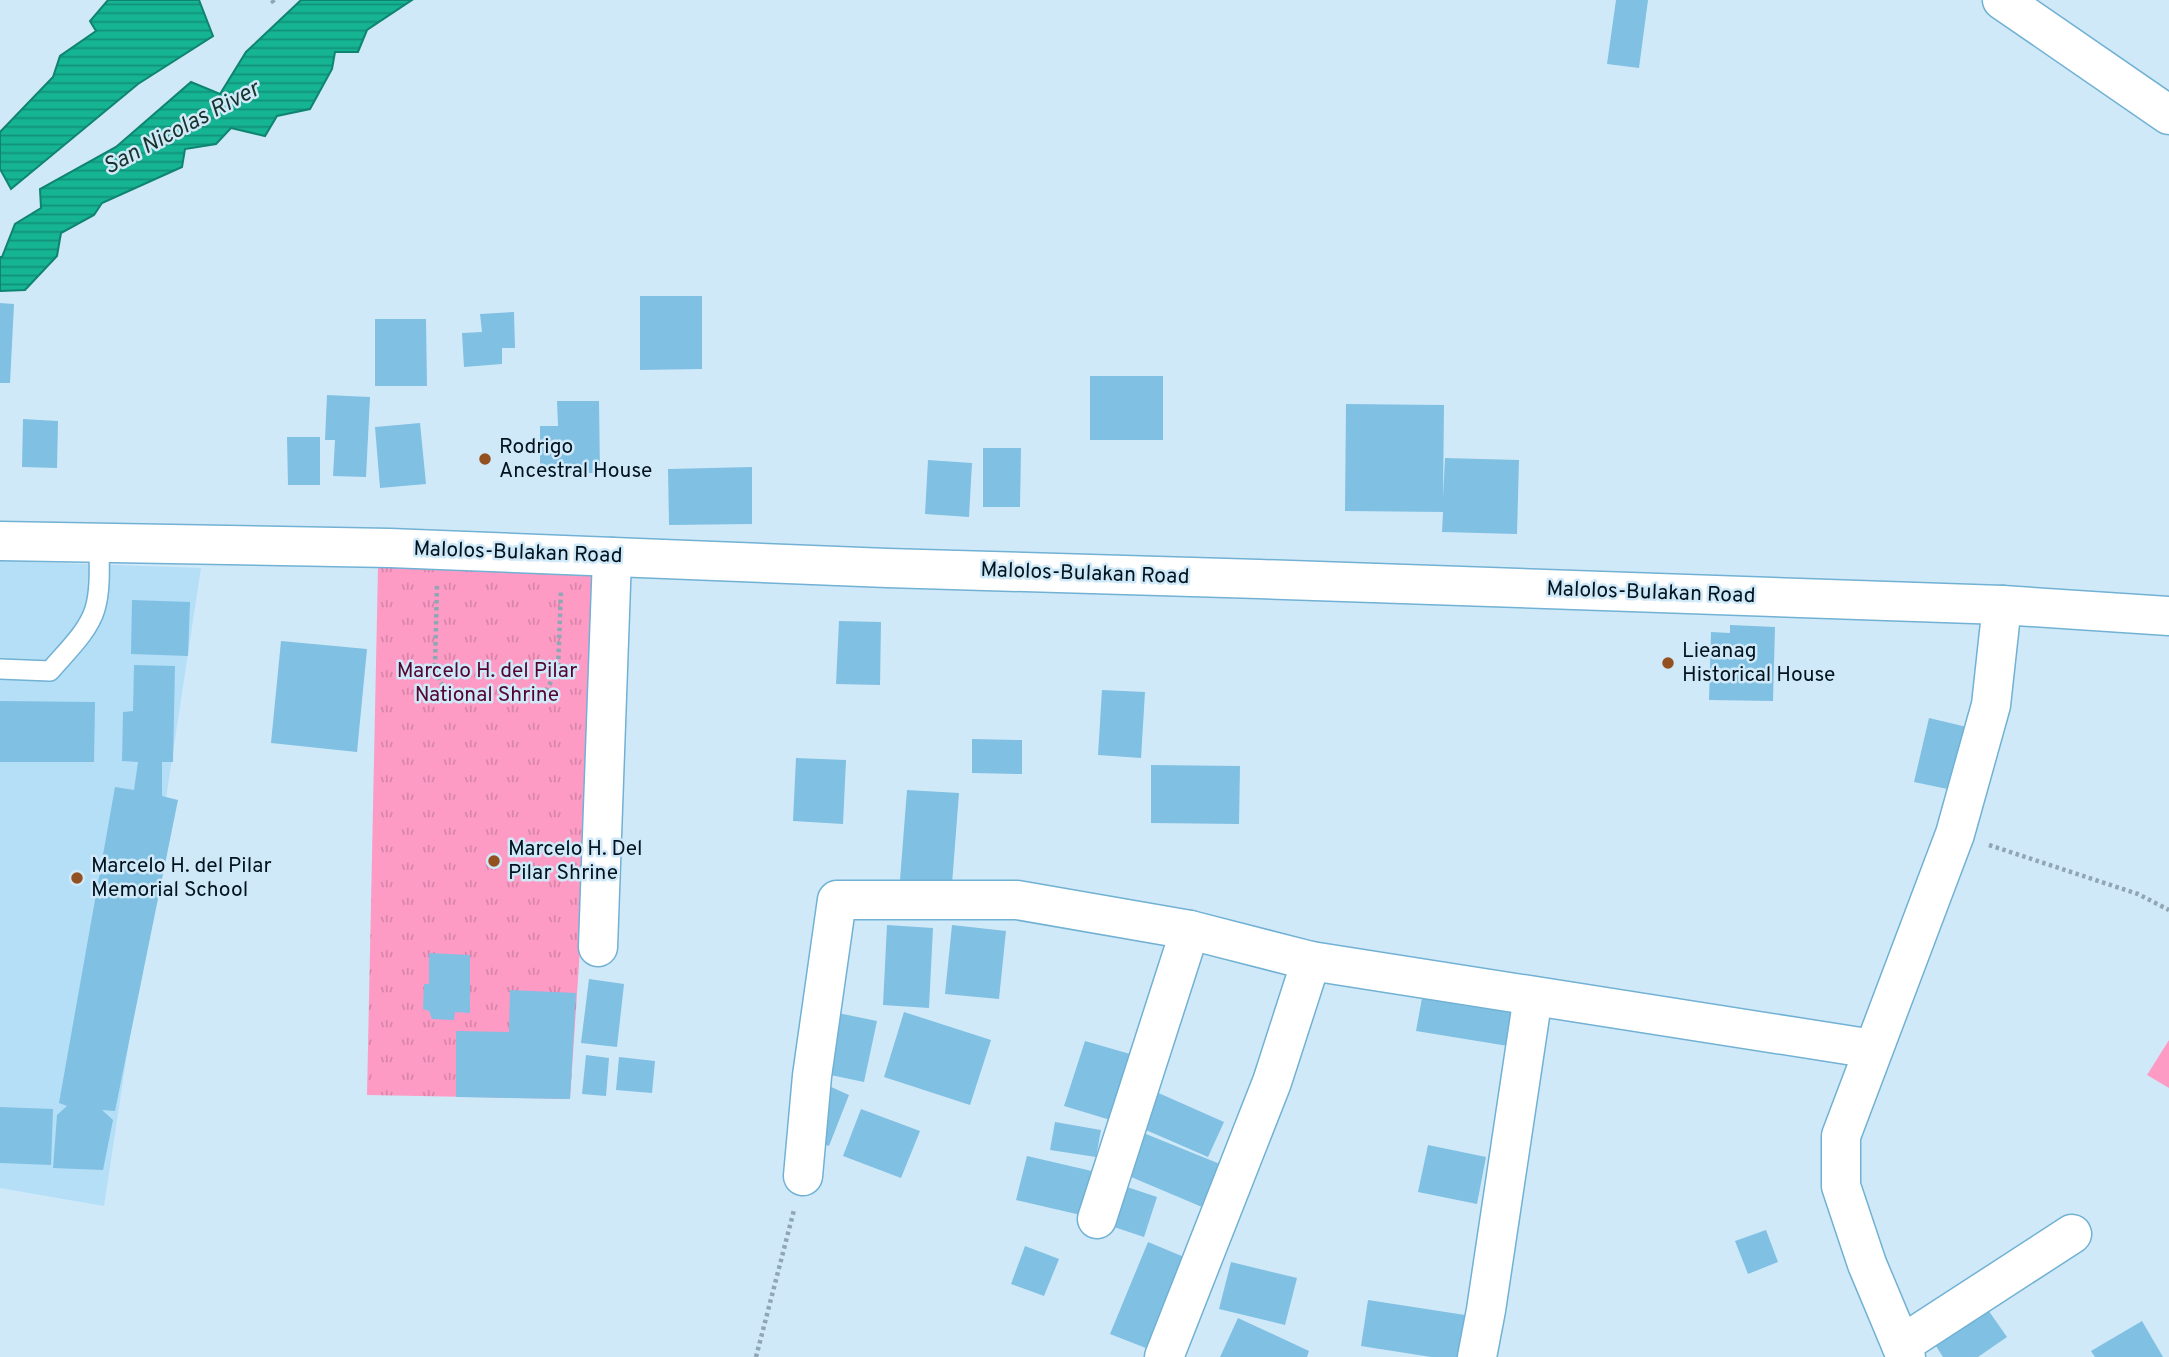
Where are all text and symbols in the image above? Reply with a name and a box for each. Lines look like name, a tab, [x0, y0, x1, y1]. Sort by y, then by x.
water label: San Nicolas River	[99, 75, 267, 182]
place label: Rodrigo Ancestral House	[499, 434, 652, 485]
marker: Rodrigo Ancestral House	[477, 451, 493, 467]
street label: Malolos-Bulakan Road	[413, 536, 623, 570]
street label: Malolos-Bulakan Road	[980, 557, 1190, 591]
street label: Malolos-Bulakan Road	[1546, 576, 1756, 610]
place label: Lieanag Historical House	[1682, 638, 1835, 689]
marker: Lieanag Historical House	[1660, 655, 1676, 671]
park label: Marcelo H. del Pilar National Shrine	[397, 658, 577, 709]
place label: Marcelo H. Del Pilar Shrine	[508, 836, 642, 887]
place label: Marcelo H. del Pilar Memorial School	[91, 853, 272, 904]
marker: Marcelo H. Del Pilar Shrine	[486, 853, 502, 869]
marker: Marcelo H. del Pilar Memorial School	[69, 870, 85, 886]

